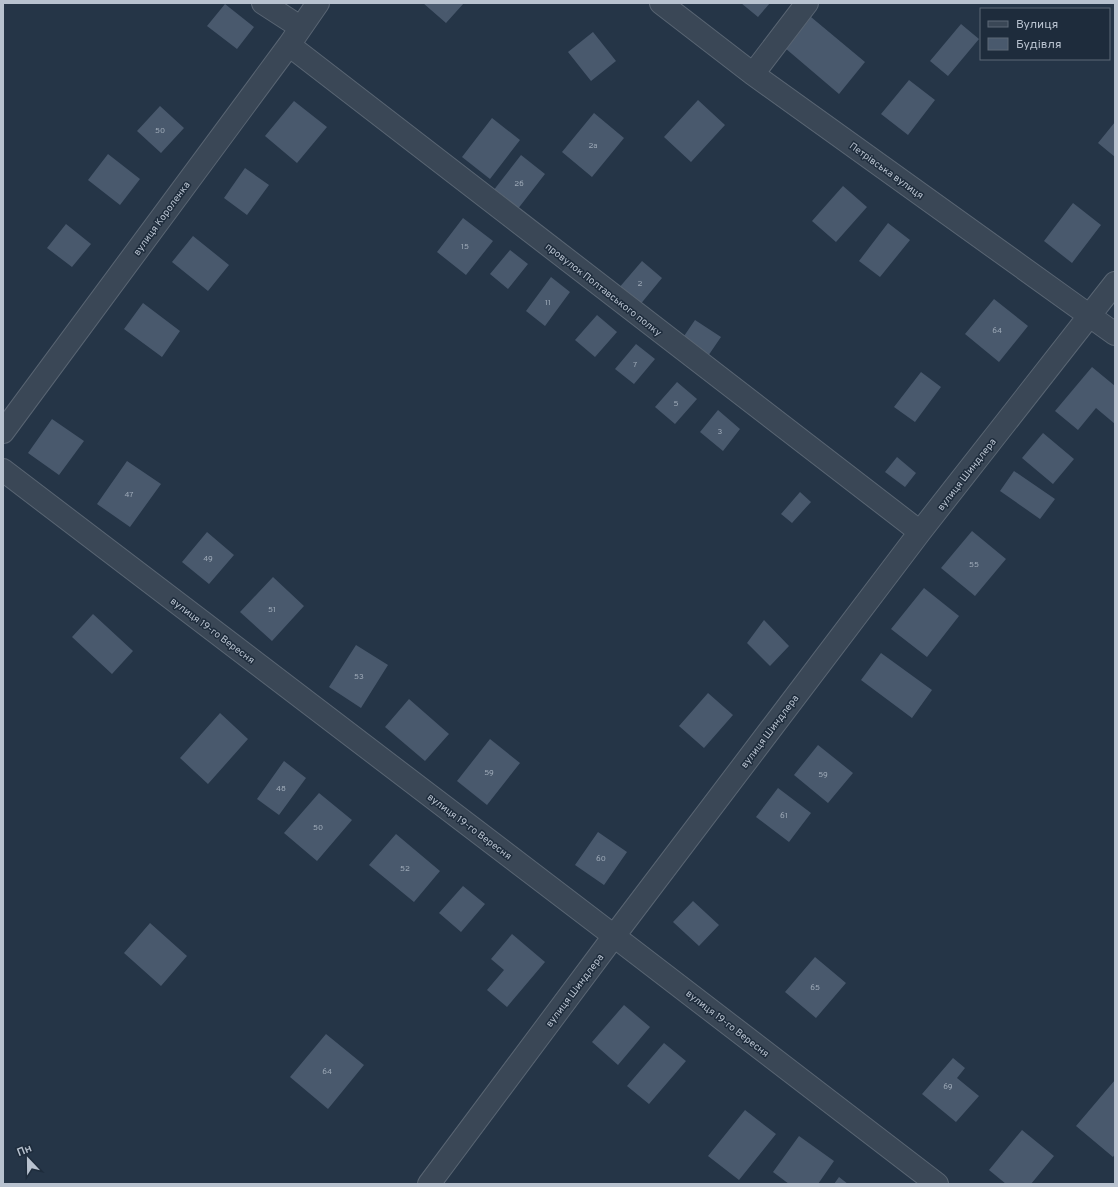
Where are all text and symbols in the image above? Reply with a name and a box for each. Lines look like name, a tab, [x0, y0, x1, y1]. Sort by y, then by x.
legend	[980, 8, 1110, 60]
text: Вулиця	[1016, 17, 1058, 33]
text: Будівля	[1016, 37, 1062, 53]
house number: 50	[155, 126, 165, 136]
street label: Петрівська вулиця	[846, 140, 926, 203]
house number: 2а	[588, 141, 598, 151]
street label: вулиця Короленка	[131, 179, 194, 259]
house number: 2б	[514, 179, 524, 189]
street label: провулок Полтавського полку	[542, 241, 664, 340]
house number: 15	[461, 242, 469, 252]
house number: 2	[638, 279, 643, 289]
house number: 11	[545, 298, 551, 308]
house number: 64	[992, 326, 1002, 336]
house number: 7	[633, 360, 637, 370]
house number: 5	[674, 399, 679, 409]
house number: 3	[718, 427, 723, 437]
street label: вулиця Шиндлера	[935, 436, 1000, 514]
house number: 47	[124, 490, 134, 500]
house number: 49	[203, 554, 213, 564]
house number: 55	[969, 560, 979, 570]
street label: вулиця 19-го Вересня	[167, 595, 257, 667]
house number: 51	[268, 605, 276, 615]
house number: 53	[354, 672, 364, 682]
street label: вулиця Шиндлера	[738, 693, 802, 771]
house number: 59	[484, 768, 494, 778]
house number: 59	[818, 770, 828, 780]
house number: 48	[276, 784, 286, 794]
street label: вулиця 19-го Вересня	[424, 791, 514, 863]
house number: 61	[780, 811, 788, 821]
house number: 50	[313, 823, 323, 833]
house number: 60	[596, 854, 606, 864]
house number: 52	[400, 864, 410, 874]
street label: вулиця Шиндлера	[543, 952, 607, 1030]
house number: 65	[810, 983, 820, 993]
street label: вулиця 19-го Вересня	[683, 988, 771, 1061]
house number: 64	[322, 1067, 332, 1077]
house number: 69	[943, 1082, 953, 1092]
north arrow	[8, 1139, 48, 1179]
text: Пн	[15, 1141, 34, 1160]

